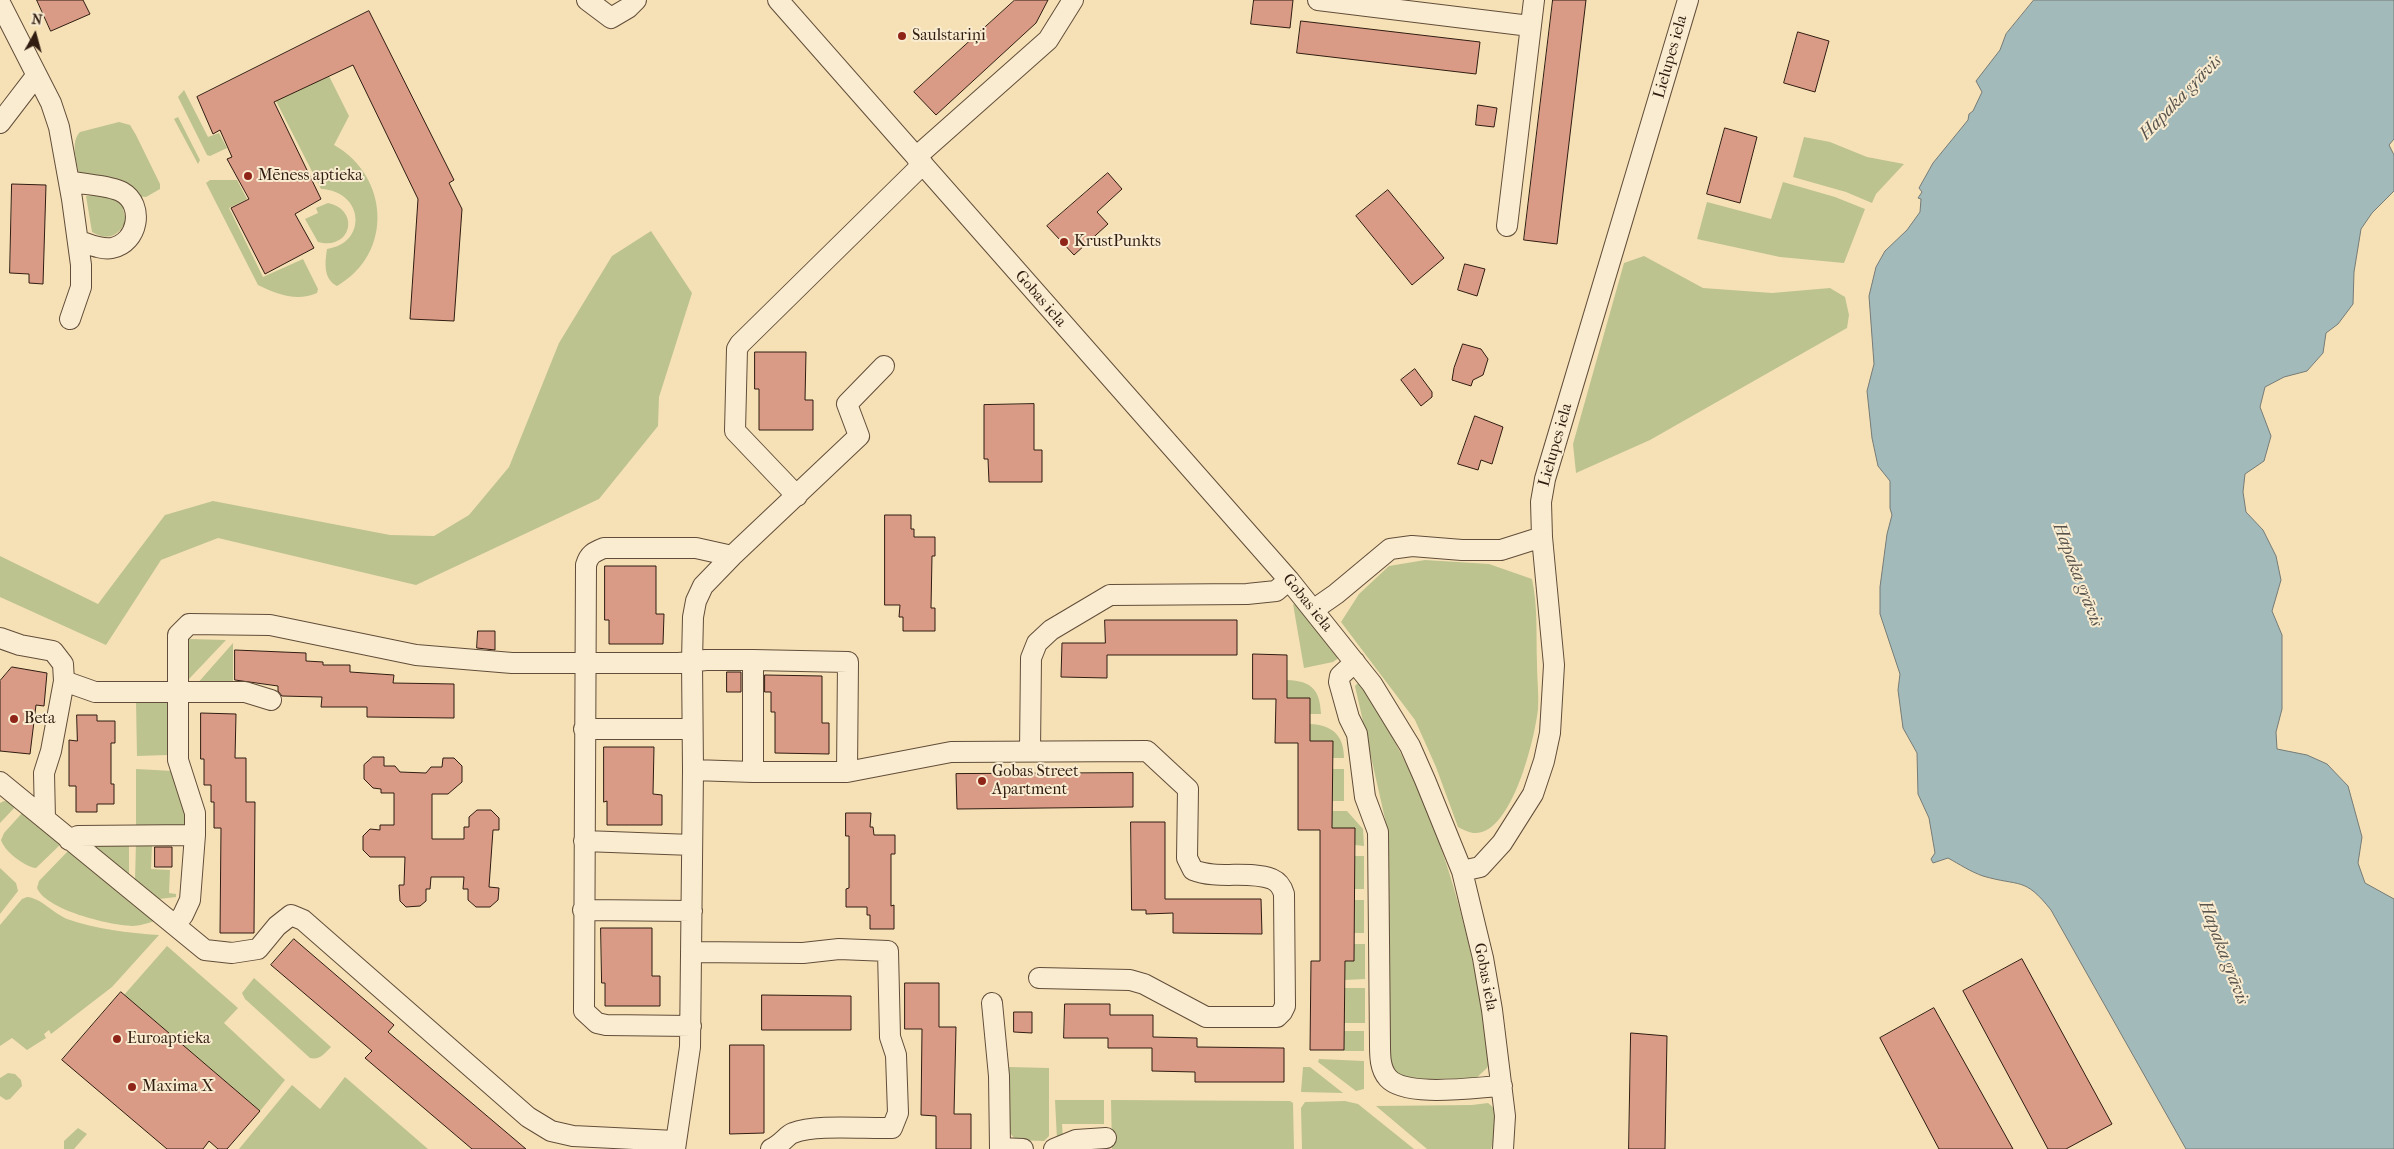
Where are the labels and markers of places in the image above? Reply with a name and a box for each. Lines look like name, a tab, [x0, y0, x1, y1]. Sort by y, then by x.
place label: Saulstariņi	[912, 26, 986, 46]
marker: Saulstariņi	[896, 30, 908, 42]
place label: Mēness aptieka	[258, 166, 363, 186]
marker: Mēness aptieka	[242, 170, 254, 182]
place label: KrustPunkts	[1074, 232, 1161, 252]
marker: KrustPunkts	[1058, 236, 1070, 248]
place label: Beta	[24, 709, 55, 729]
marker: Beta	[8, 713, 20, 725]
place label: Gobas Street Apartment	[992, 762, 1079, 800]
marker: Gobas Street Apartment	[976, 775, 988, 787]
place label: Euroaptieka	[127, 1029, 210, 1049]
marker: Euroaptieka	[111, 1033, 123, 1045]
place label: Maxima X	[142, 1077, 214, 1097]
marker: Maxima X	[126, 1081, 138, 1093]

